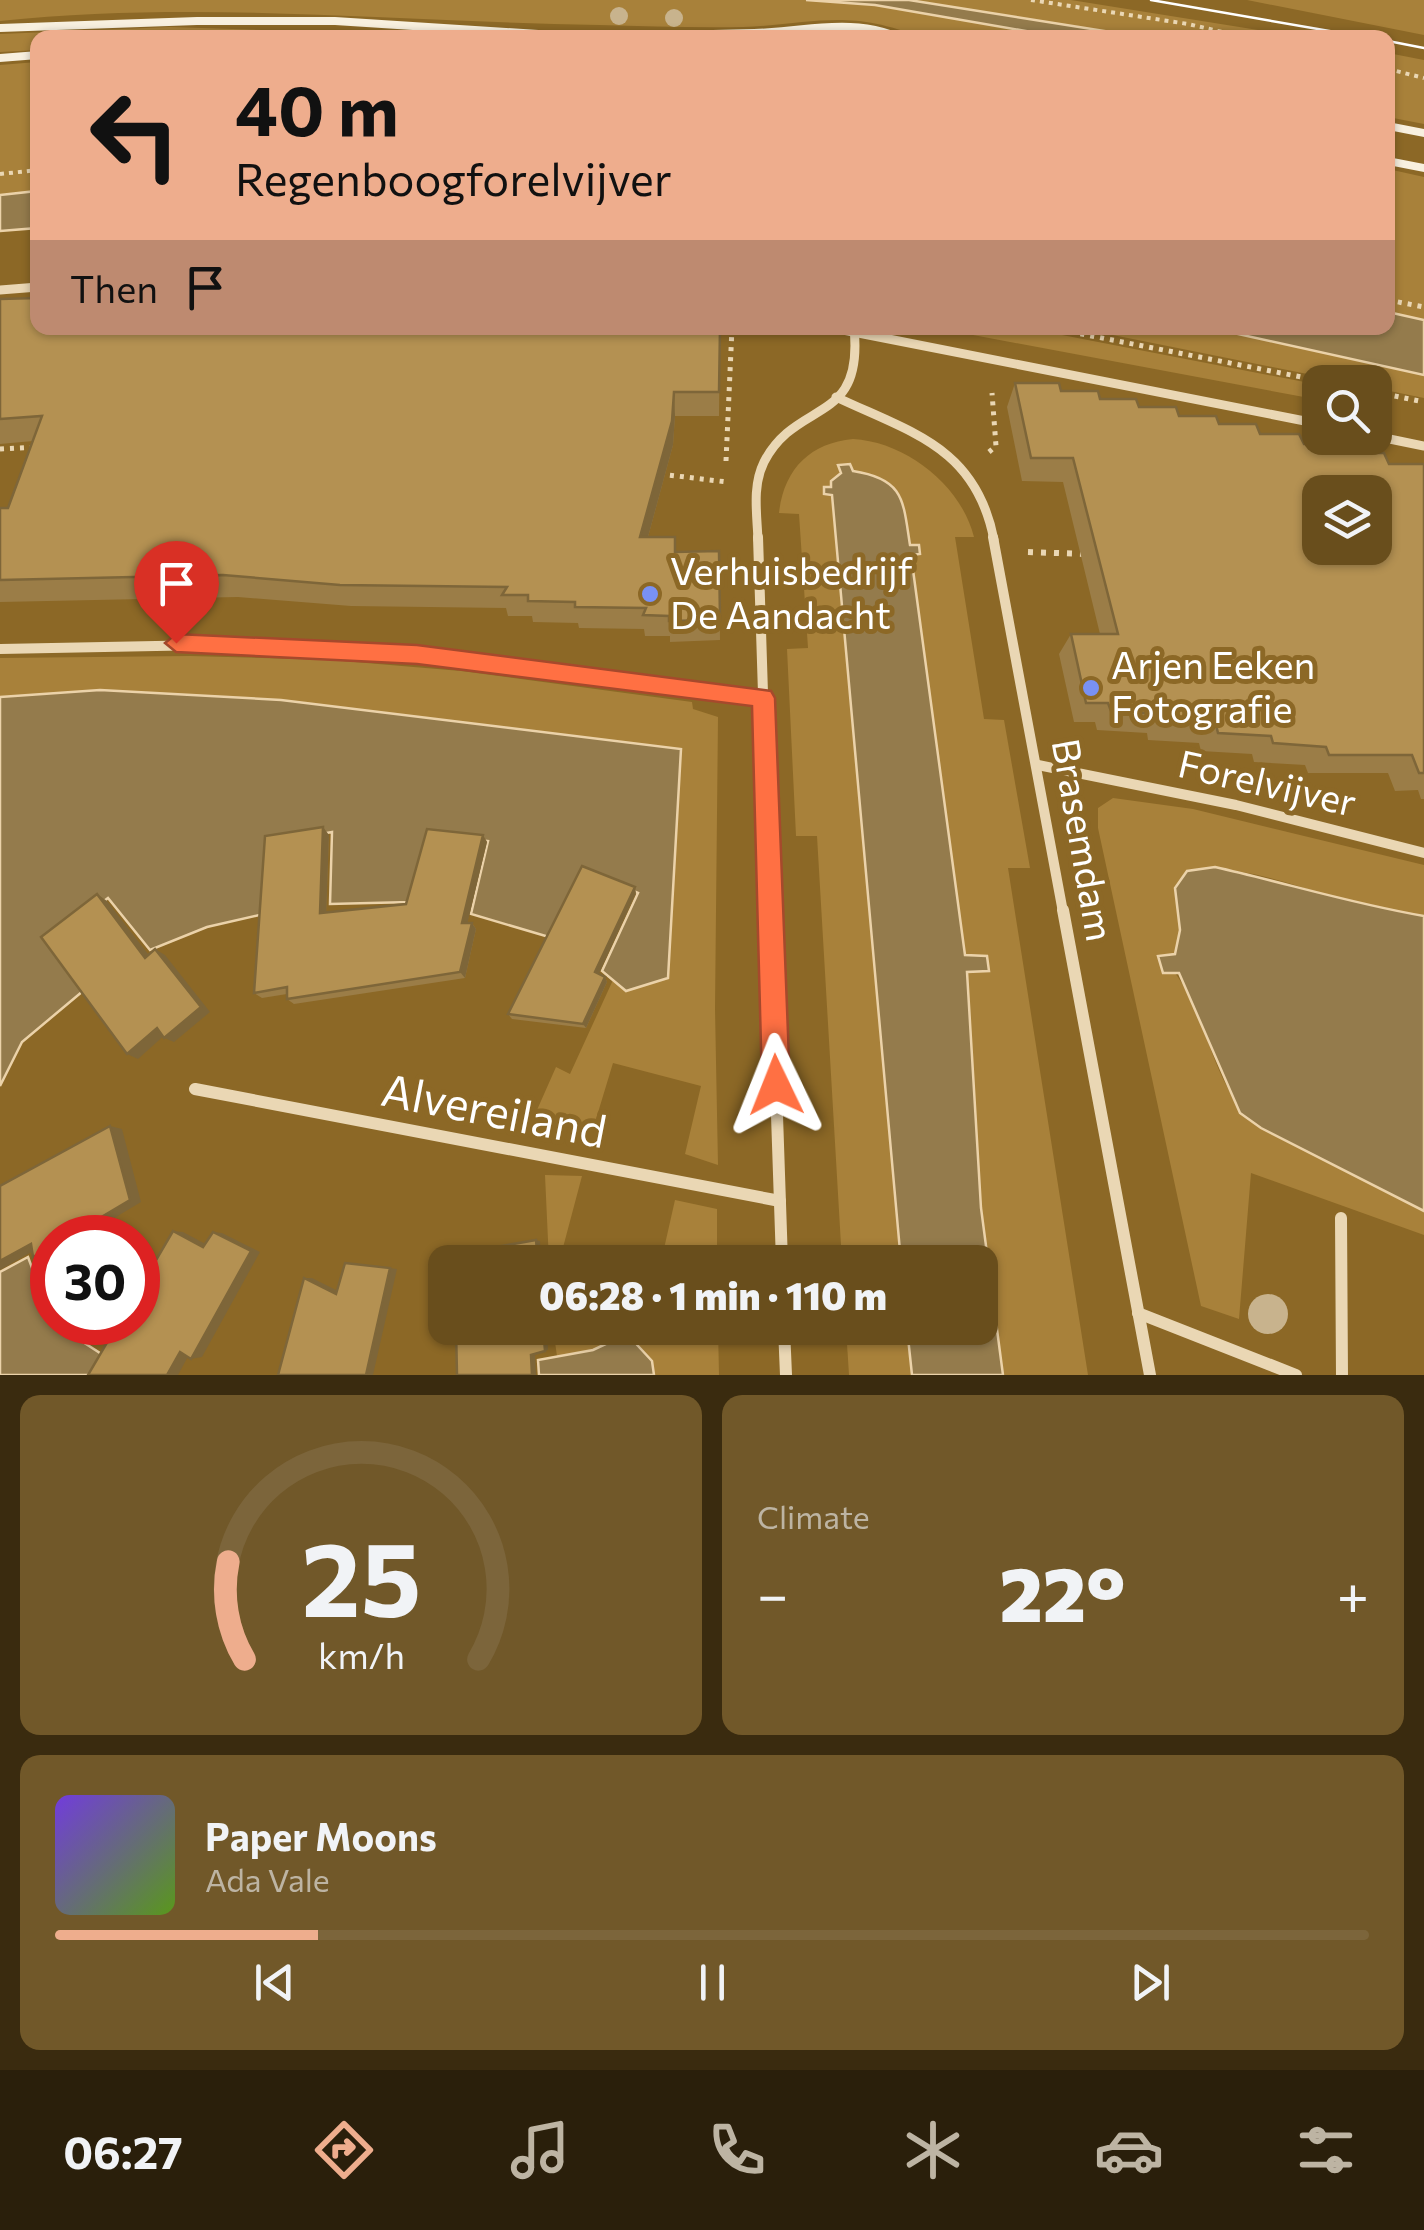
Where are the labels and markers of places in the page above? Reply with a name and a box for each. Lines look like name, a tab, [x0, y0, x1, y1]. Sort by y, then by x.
pin	[134, 541, 219, 644]
place label: Verhuisbedrijf De Aandacht	[670, 546, 913, 637]
marker: Verhuisbedrijf De Aandacht	[639, 583, 661, 605]
place label: Arjen Eeken Fotografie	[1111, 640, 1315, 731]
marker: Arjen Eeken Fotografie	[1080, 677, 1102, 699]

